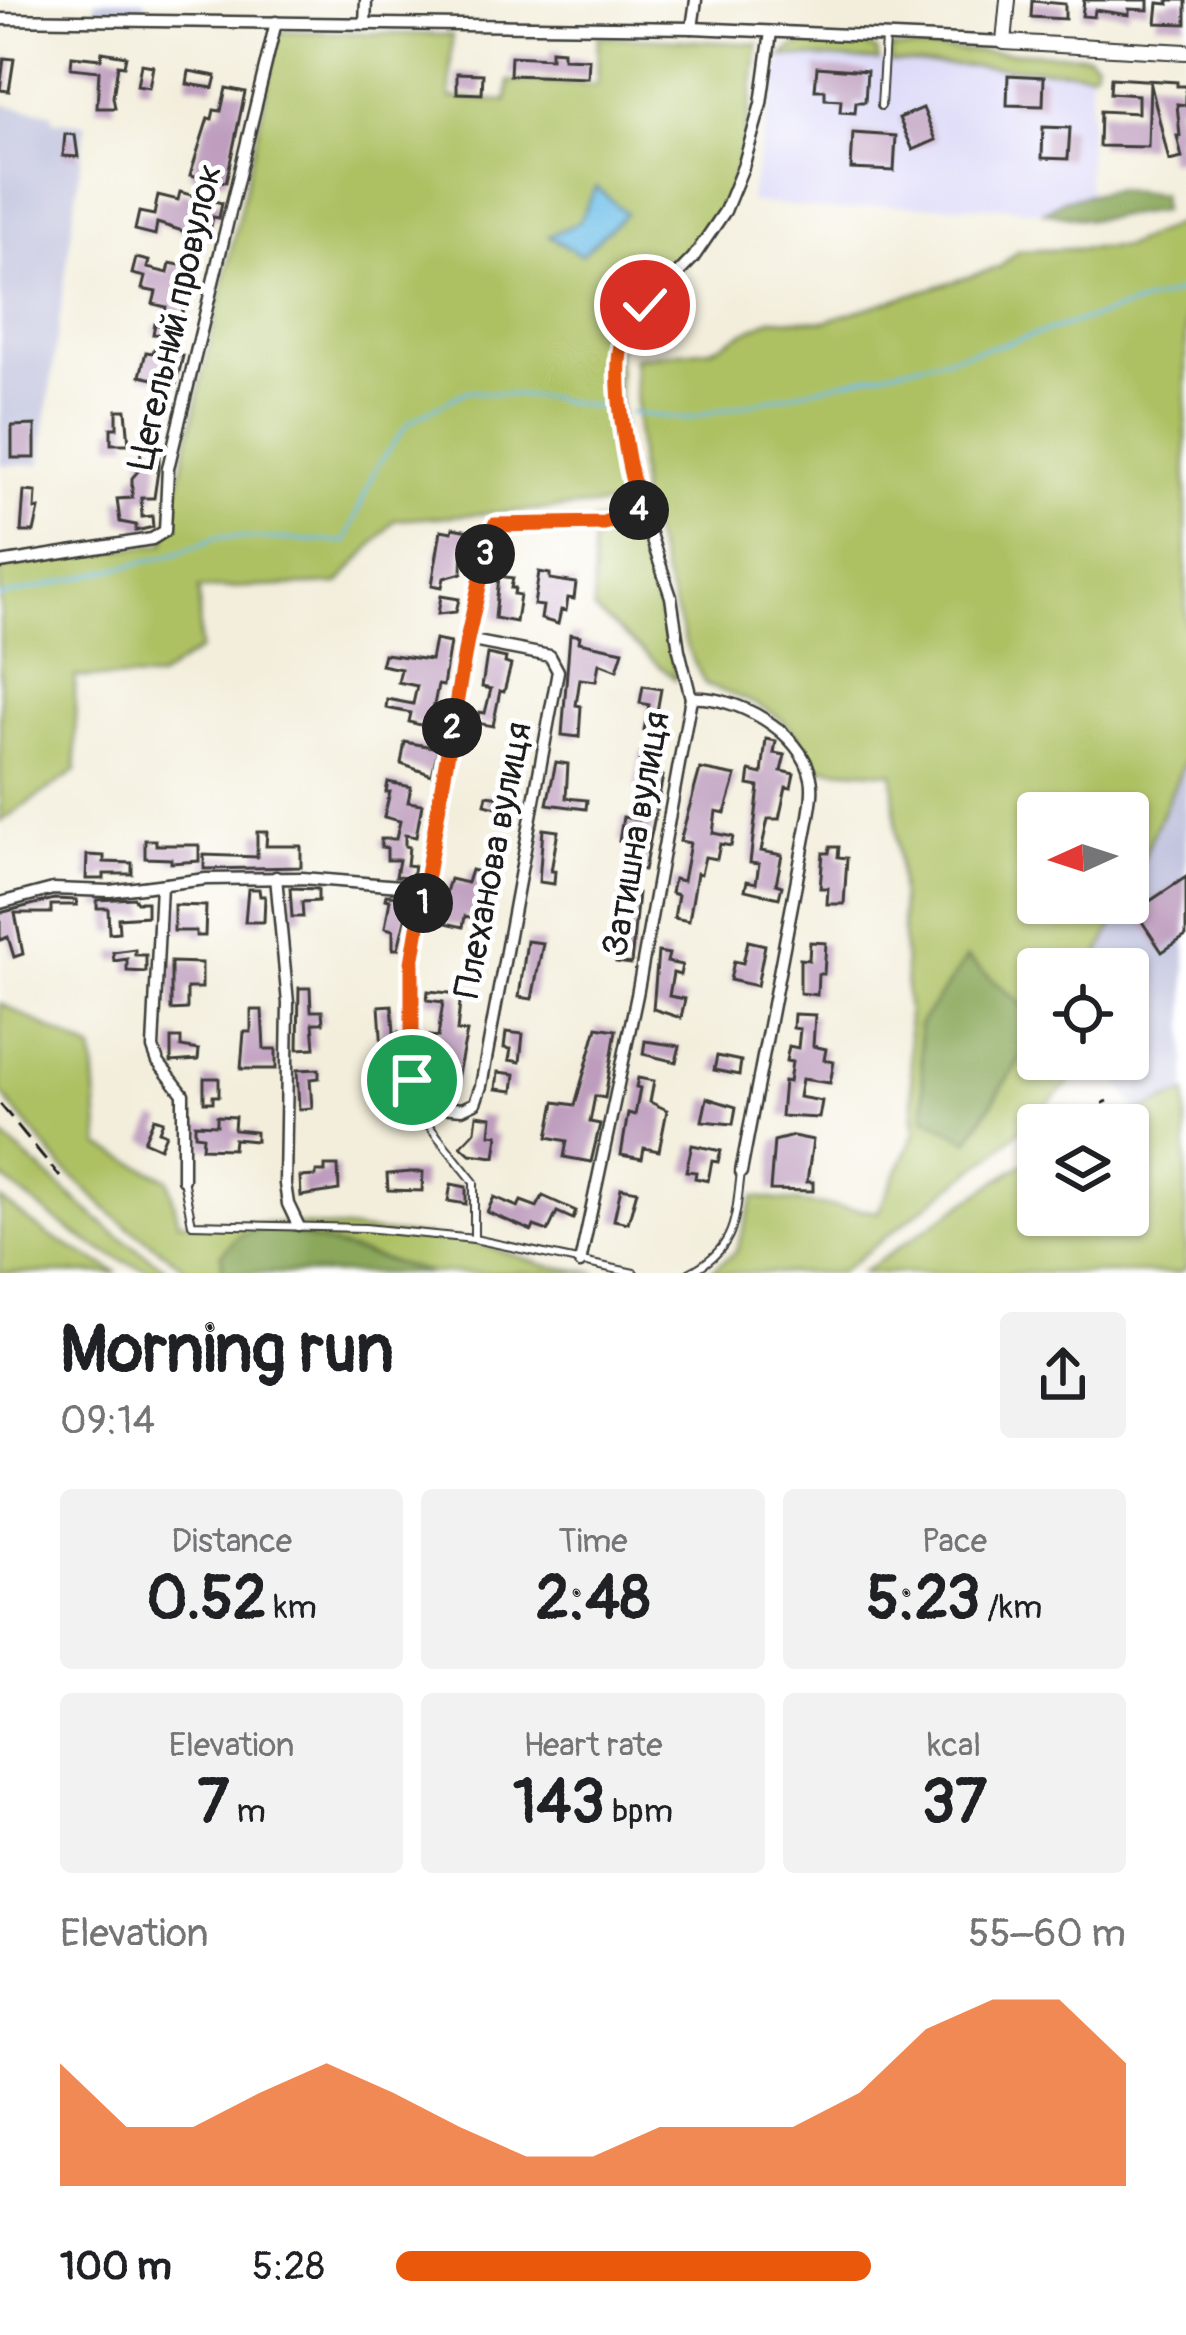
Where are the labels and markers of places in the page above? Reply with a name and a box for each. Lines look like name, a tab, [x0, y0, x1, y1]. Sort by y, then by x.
pin	[594, 254, 696, 356]
pin: 4	[609, 480, 669, 540]
pin: 3	[455, 524, 515, 584]
pin: 2	[422, 698, 482, 758]
pin: 1	[393, 873, 453, 933]
pin	[361, 1029, 463, 1131]

